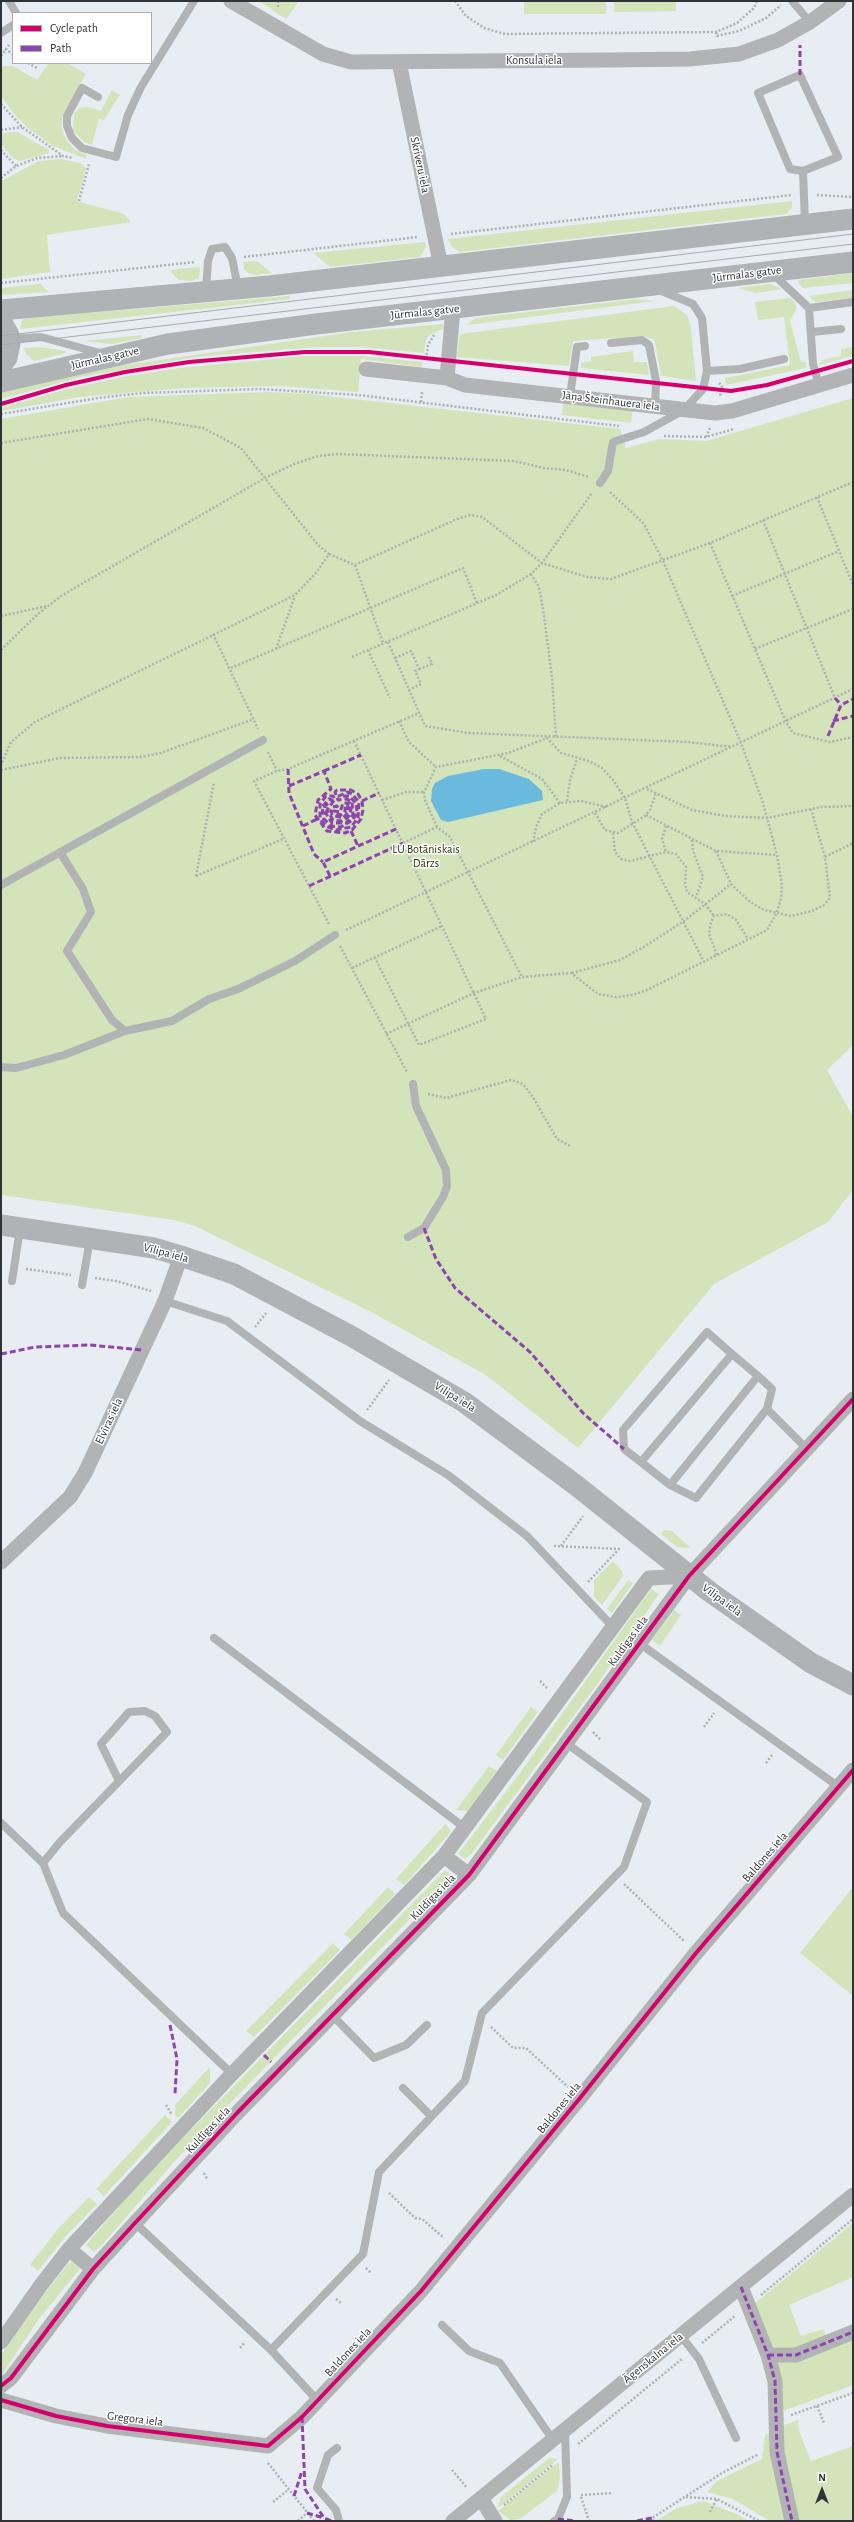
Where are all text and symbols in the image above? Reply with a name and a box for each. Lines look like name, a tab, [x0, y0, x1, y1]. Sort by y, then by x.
legend	[12, 12, 152, 64]
text: Cycle path	[50, 22, 98, 34]
text: Path	[50, 42, 72, 54]
street label: Konsula iela	[506, 53, 562, 67]
street label: Skrīveru iela	[407, 136, 433, 194]
street label: Jūrmalas gatve	[712, 263, 782, 285]
street label: Jūrmalas gatve	[390, 301, 460, 323]
street label: Jūrmalas gatve	[70, 343, 140, 373]
street label: Jāņa Šteinhauera iela	[561, 388, 661, 414]
park label: LU Botāniskais Dārzs	[392, 842, 460, 870]
street label: Vīlipa iela	[142, 1240, 190, 1266]
street label: Vīlipa iela	[432, 1379, 478, 1415]
street label: Elvīras iela	[92, 1396, 126, 1446]
street label: Vīlipa iela	[699, 1581, 745, 1619]
street label: Kuldīgas iela	[605, 1613, 651, 1669]
street label: Baldones iela	[739, 1829, 791, 1885]
street label: Kuldīgas iela	[407, 1871, 459, 1923]
street label: Baldones iela	[534, 2079, 584, 2137]
street label: Kuldīgas iela	[183, 2103, 233, 2157]
street label: Baldones iela	[322, 2324, 374, 2380]
street label: Āgenskalna iela	[620, 2329, 686, 2387]
street label: Gregora iela	[106, 2408, 164, 2430]
north arrow	[802, 2470, 842, 2510]
text: N	[818, 2472, 826, 2483]

